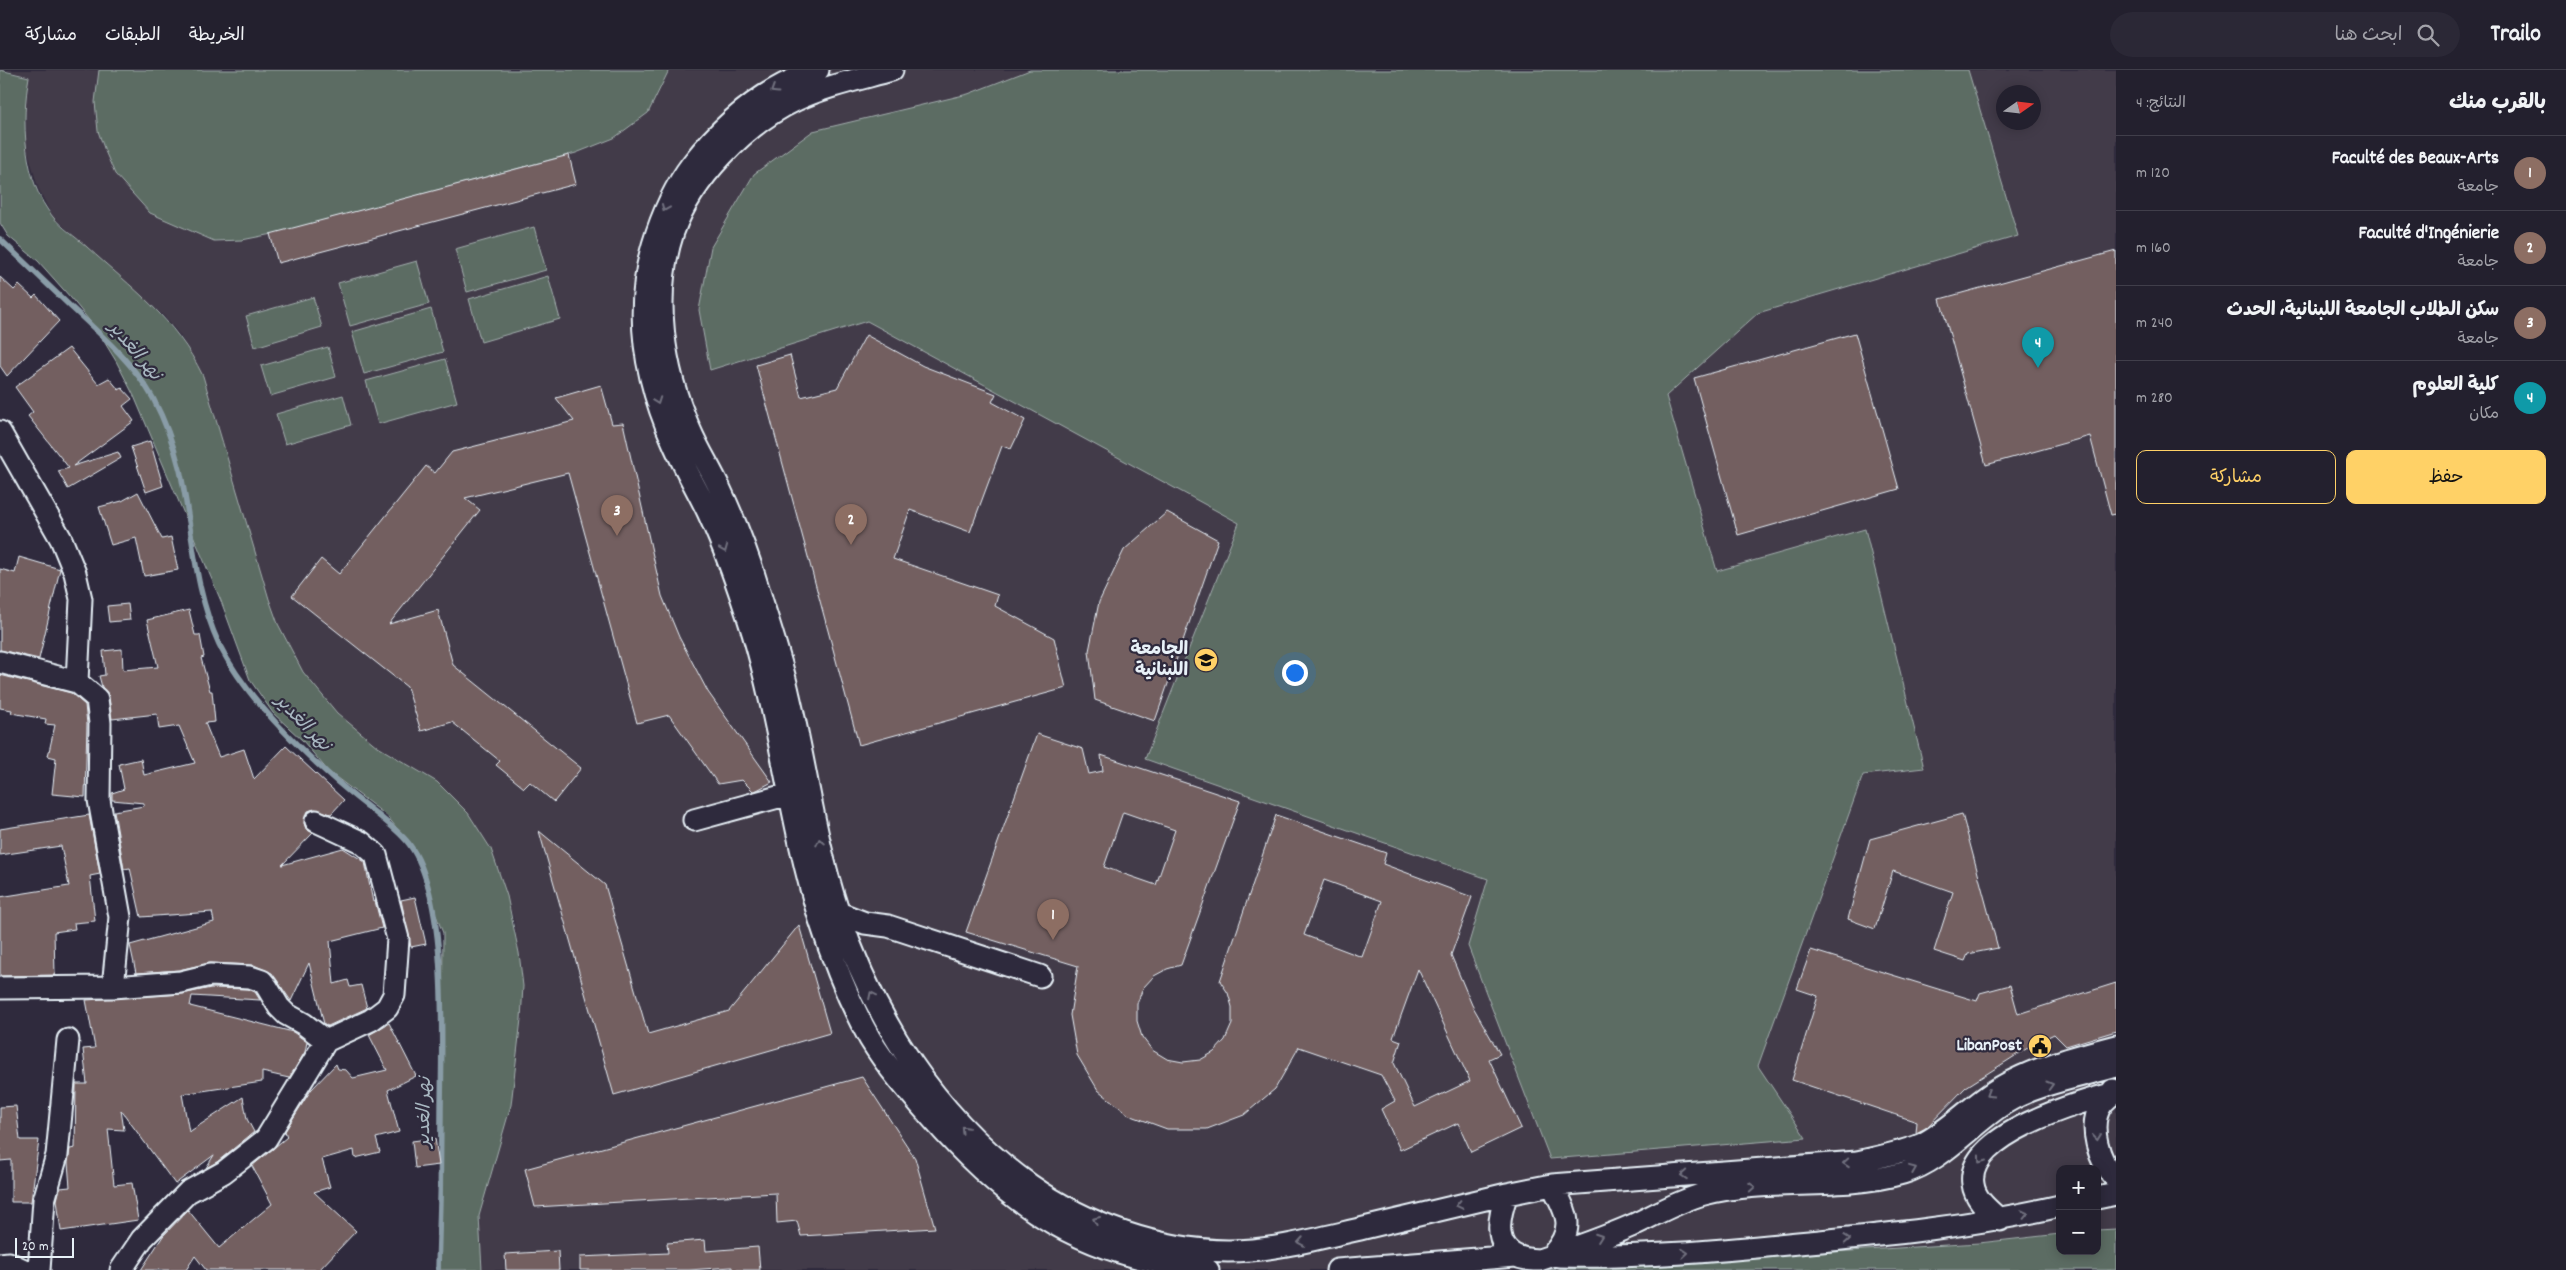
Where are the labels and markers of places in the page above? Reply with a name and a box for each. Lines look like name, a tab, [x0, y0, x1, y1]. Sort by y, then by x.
pin: 4	[2022, 327, 2054, 368]
pin: 3	[601, 495, 633, 536]
pin: 2	[835, 504, 867, 545]
place label: الجامعة اللبنانية	[1130, 638, 1188, 684]
school or university icon: الجامعة اللبنانية	[1193, 647, 1219, 673]
pin: 1	[1037, 899, 1069, 940]
public building icon: LibanPost	[2027, 1033, 2053, 1059]
place label: LibanPost	[1956, 1034, 2022, 1059]

